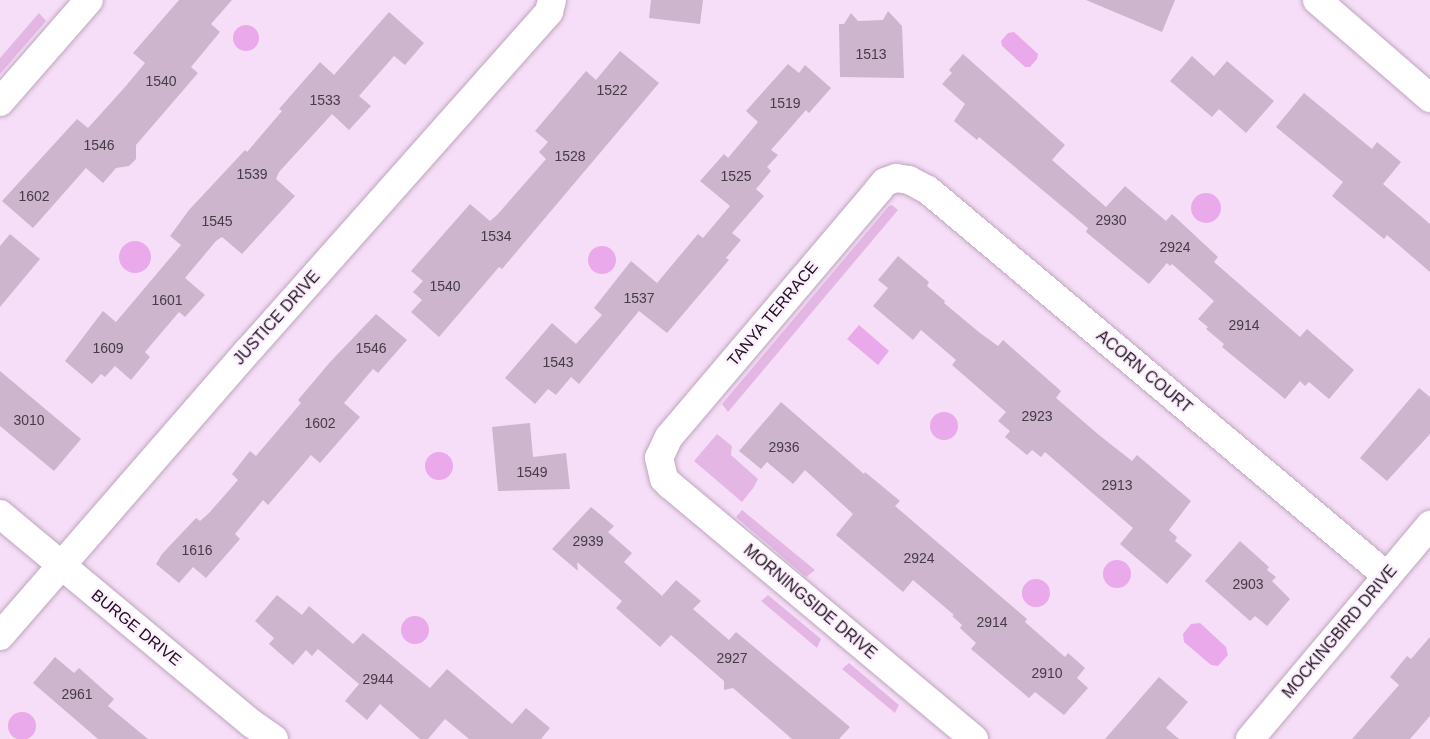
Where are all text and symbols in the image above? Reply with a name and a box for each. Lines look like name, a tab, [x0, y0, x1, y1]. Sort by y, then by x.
house number: 1513	[855, 46, 887, 62]
house number: 1540	[145, 73, 177, 89]
house number: 1522	[596, 82, 628, 98]
house number: 1533	[309, 92, 341, 108]
house number: 1519	[769, 95, 801, 111]
house number: 1546	[83, 137, 115, 153]
house number: 1528	[554, 148, 586, 164]
house number: 1539	[236, 166, 268, 182]
house number: 1525	[720, 168, 752, 184]
house number: 1602	[18, 188, 50, 204]
house number: 2930	[1095, 212, 1127, 228]
house number: 1545	[201, 213, 233, 229]
house number: 1534	[480, 228, 512, 244]
house number: 2924	[1159, 239, 1191, 255]
street label: TANYA TERRACE	[723, 257, 823, 371]
street label: JUSTICE DRIVE	[230, 267, 324, 369]
house number: 1540	[429, 278, 461, 294]
house number: 1537	[623, 290, 655, 306]
house number: 1601	[151, 292, 183, 308]
house number: 2914	[1228, 317, 1260, 333]
street label: ACORN COURT	[1092, 326, 1196, 418]
house number: 1609	[92, 340, 124, 356]
house number: 1546	[355, 340, 387, 356]
house number: 1543	[542, 354, 574, 370]
house number: 2923	[1021, 408, 1053, 424]
house number: 3010	[13, 412, 45, 428]
house number: 1602	[304, 415, 336, 431]
house number: 2936	[768, 439, 800, 455]
house number: 1549	[516, 464, 548, 480]
house number: 2913	[1101, 477, 1133, 493]
house number: 2939	[572, 533, 604, 549]
street label: MORNINGSIDE DRIVE	[739, 541, 881, 663]
house number: 1616	[181, 542, 213, 558]
house number: 2924	[903, 550, 935, 566]
street label: MOCKINGBIRD DRIVE	[1279, 561, 1401, 703]
house number: 2903	[1232, 576, 1264, 592]
street label: BURGE DRIVE	[87, 586, 185, 670]
house number: 2914	[976, 614, 1008, 630]
house number: 2927	[716, 650, 748, 666]
house number: 2910	[1031, 665, 1063, 681]
house number: 2944	[362, 671, 394, 687]
house number: 2961	[61, 686, 93, 702]

